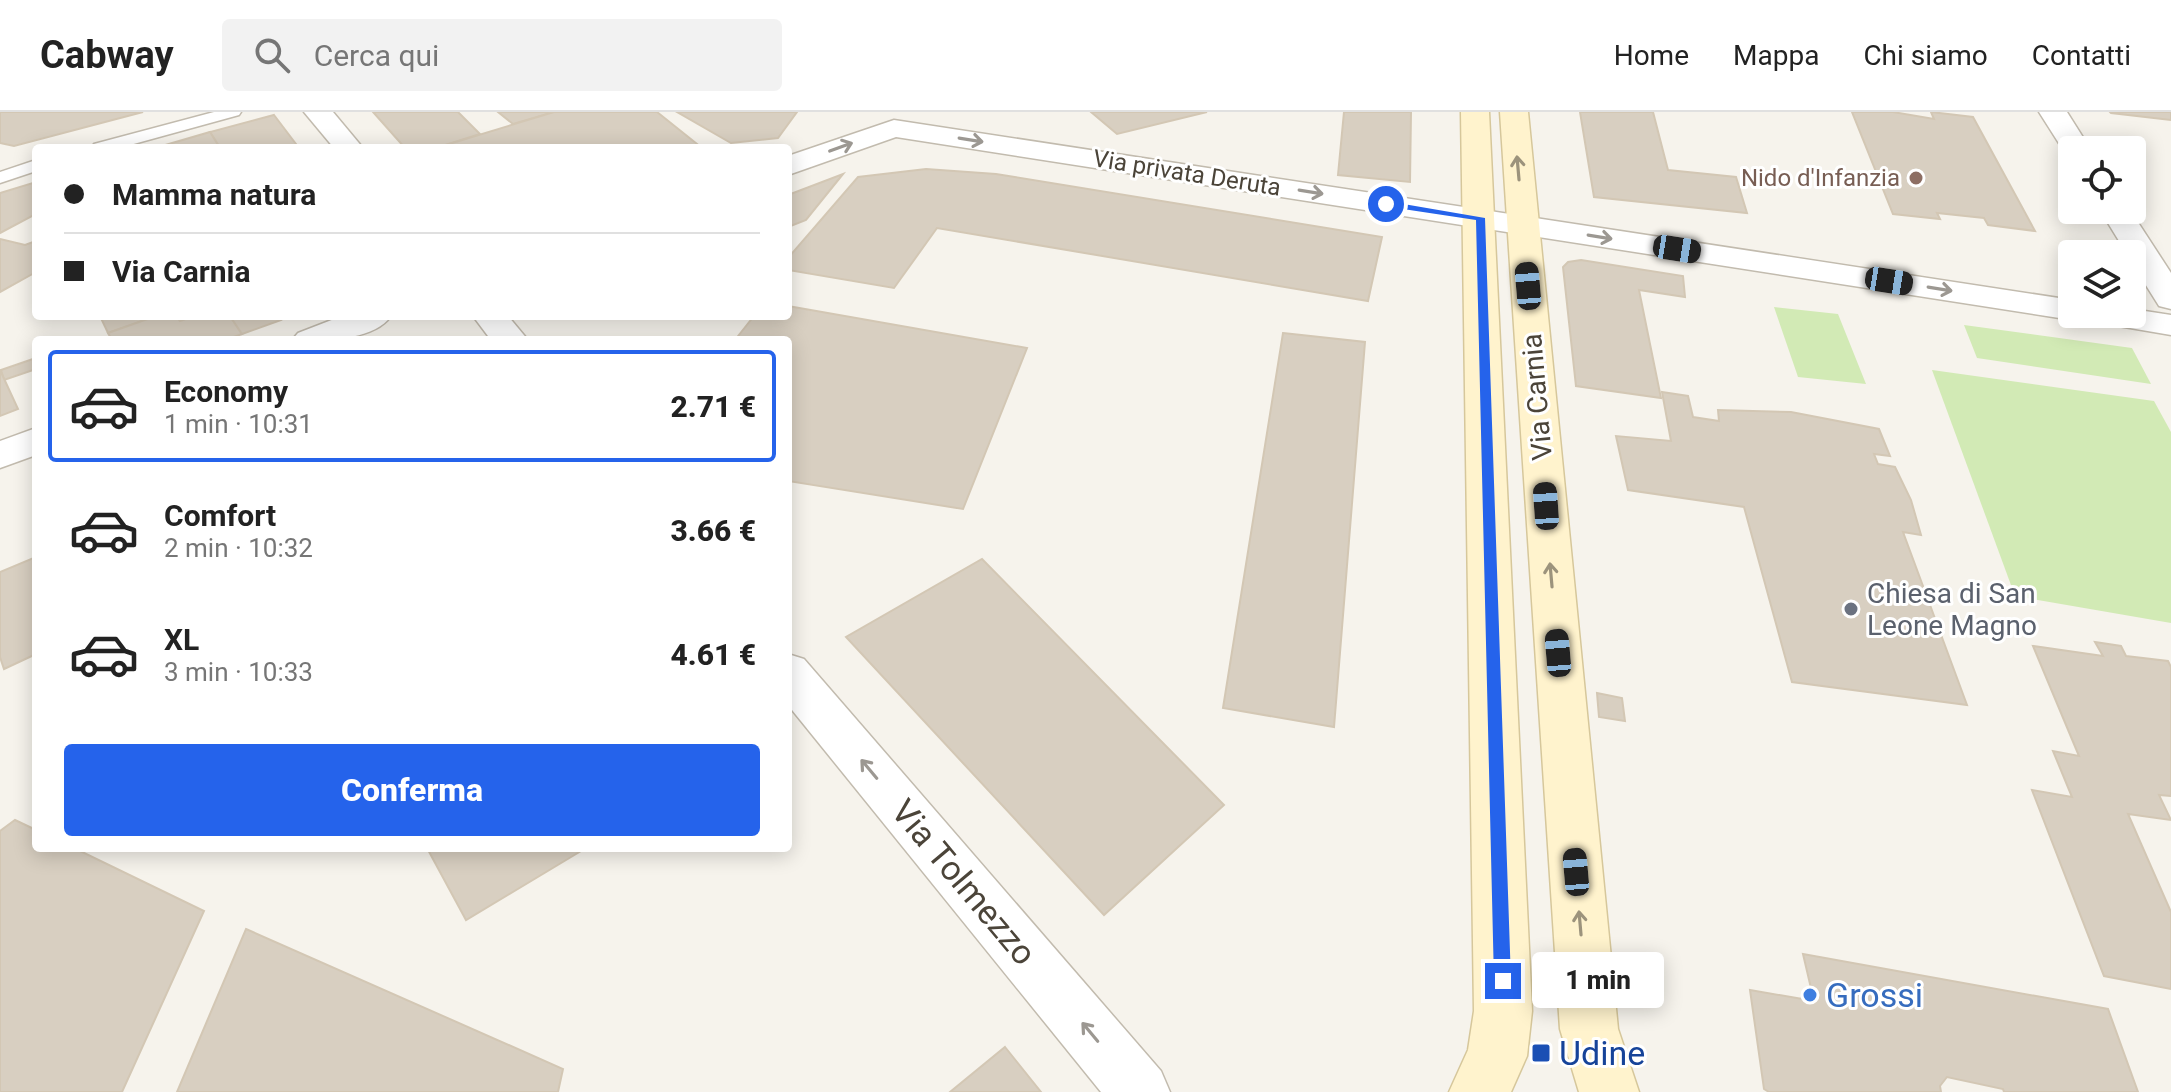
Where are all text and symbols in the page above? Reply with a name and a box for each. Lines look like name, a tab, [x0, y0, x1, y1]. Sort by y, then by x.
search box	[222, 19, 782, 91]
text: Cabway	[40, 33, 174, 77]
icon: search	[250, 33, 294, 77]
text: Cerca qui	[314, 38, 439, 73]
text: Home	[1614, 39, 1689, 72]
text: Mappa	[1733, 39, 1819, 72]
text: Chi siamo	[1863, 39, 1988, 72]
text: Contatti	[2032, 39, 2131, 72]
one-way arrow	[958, 133, 983, 148]
map controls	[2058, 136, 2146, 328]
button: locate	[2058, 136, 2146, 224]
one-way arrow	[828, 139, 853, 153]
street label: Via privata Deruta	[1091, 144, 1283, 202]
one-way arrow	[1510, 155, 1525, 182]
place label: Nido d'Infanzia	[1741, 164, 1900, 192]
marker: Nido d'Infanzia	[1907, 169, 1925, 187]
text: Mamma natura	[112, 177, 316, 212]
one-way arrow	[1298, 185, 1323, 200]
route start	[1368, 186, 1404, 222]
one-way arrow	[1586, 230, 1612, 245]
car	[1651, 233, 1703, 265]
button: layers	[2058, 240, 2146, 328]
text: Via Carnia	[112, 254, 251, 289]
car	[1514, 261, 1542, 311]
car	[1863, 265, 1915, 297]
one-way arrow	[1926, 282, 1952, 297]
street label: Via Carnia	[1515, 332, 1559, 462]
icon: car	[68, 370, 140, 442]
text: Economy	[164, 374, 288, 409]
text: 2.71 €	[670, 389, 756, 424]
text: 1 min · 10:31	[164, 409, 313, 439]
car	[1532, 481, 1560, 531]
icon: car	[68, 494, 140, 566]
text: Comfort	[164, 498, 276, 533]
text: 3.66 €	[670, 513, 756, 548]
text: 2 min · 10:32	[164, 533, 313, 563]
one-way arrow	[1543, 562, 1558, 589]
place label: Chiesa di San Leone Magno	[1867, 577, 2037, 642]
marker: Chiesa di San Leone Magno	[1842, 600, 1860, 618]
icon: car	[68, 618, 140, 690]
text: XL	[164, 622, 199, 657]
car	[1544, 628, 1572, 678]
text: 4.61 €	[670, 637, 756, 672]
text: 3 min · 10:33	[164, 657, 313, 687]
button: Conferma	[64, 744, 760, 836]
one-way arrow	[860, 759, 878, 779]
street label: Via Tolmezzo	[883, 791, 1045, 973]
car	[1562, 847, 1590, 897]
one-way arrow	[1572, 910, 1587, 937]
callout: 1 min	[1531, 953, 1663, 1009]
route end	[1485, 963, 1521, 999]
text: 1 min	[1565, 965, 1631, 995]
place label: Grossi	[1826, 975, 1923, 1015]
marker: Grossi	[1801, 986, 1819, 1004]
one-way arrow	[1081, 1022, 1099, 1043]
place label: Udine	[1559, 1033, 1645, 1073]
marker: Udine	[1530, 1042, 1552, 1064]

